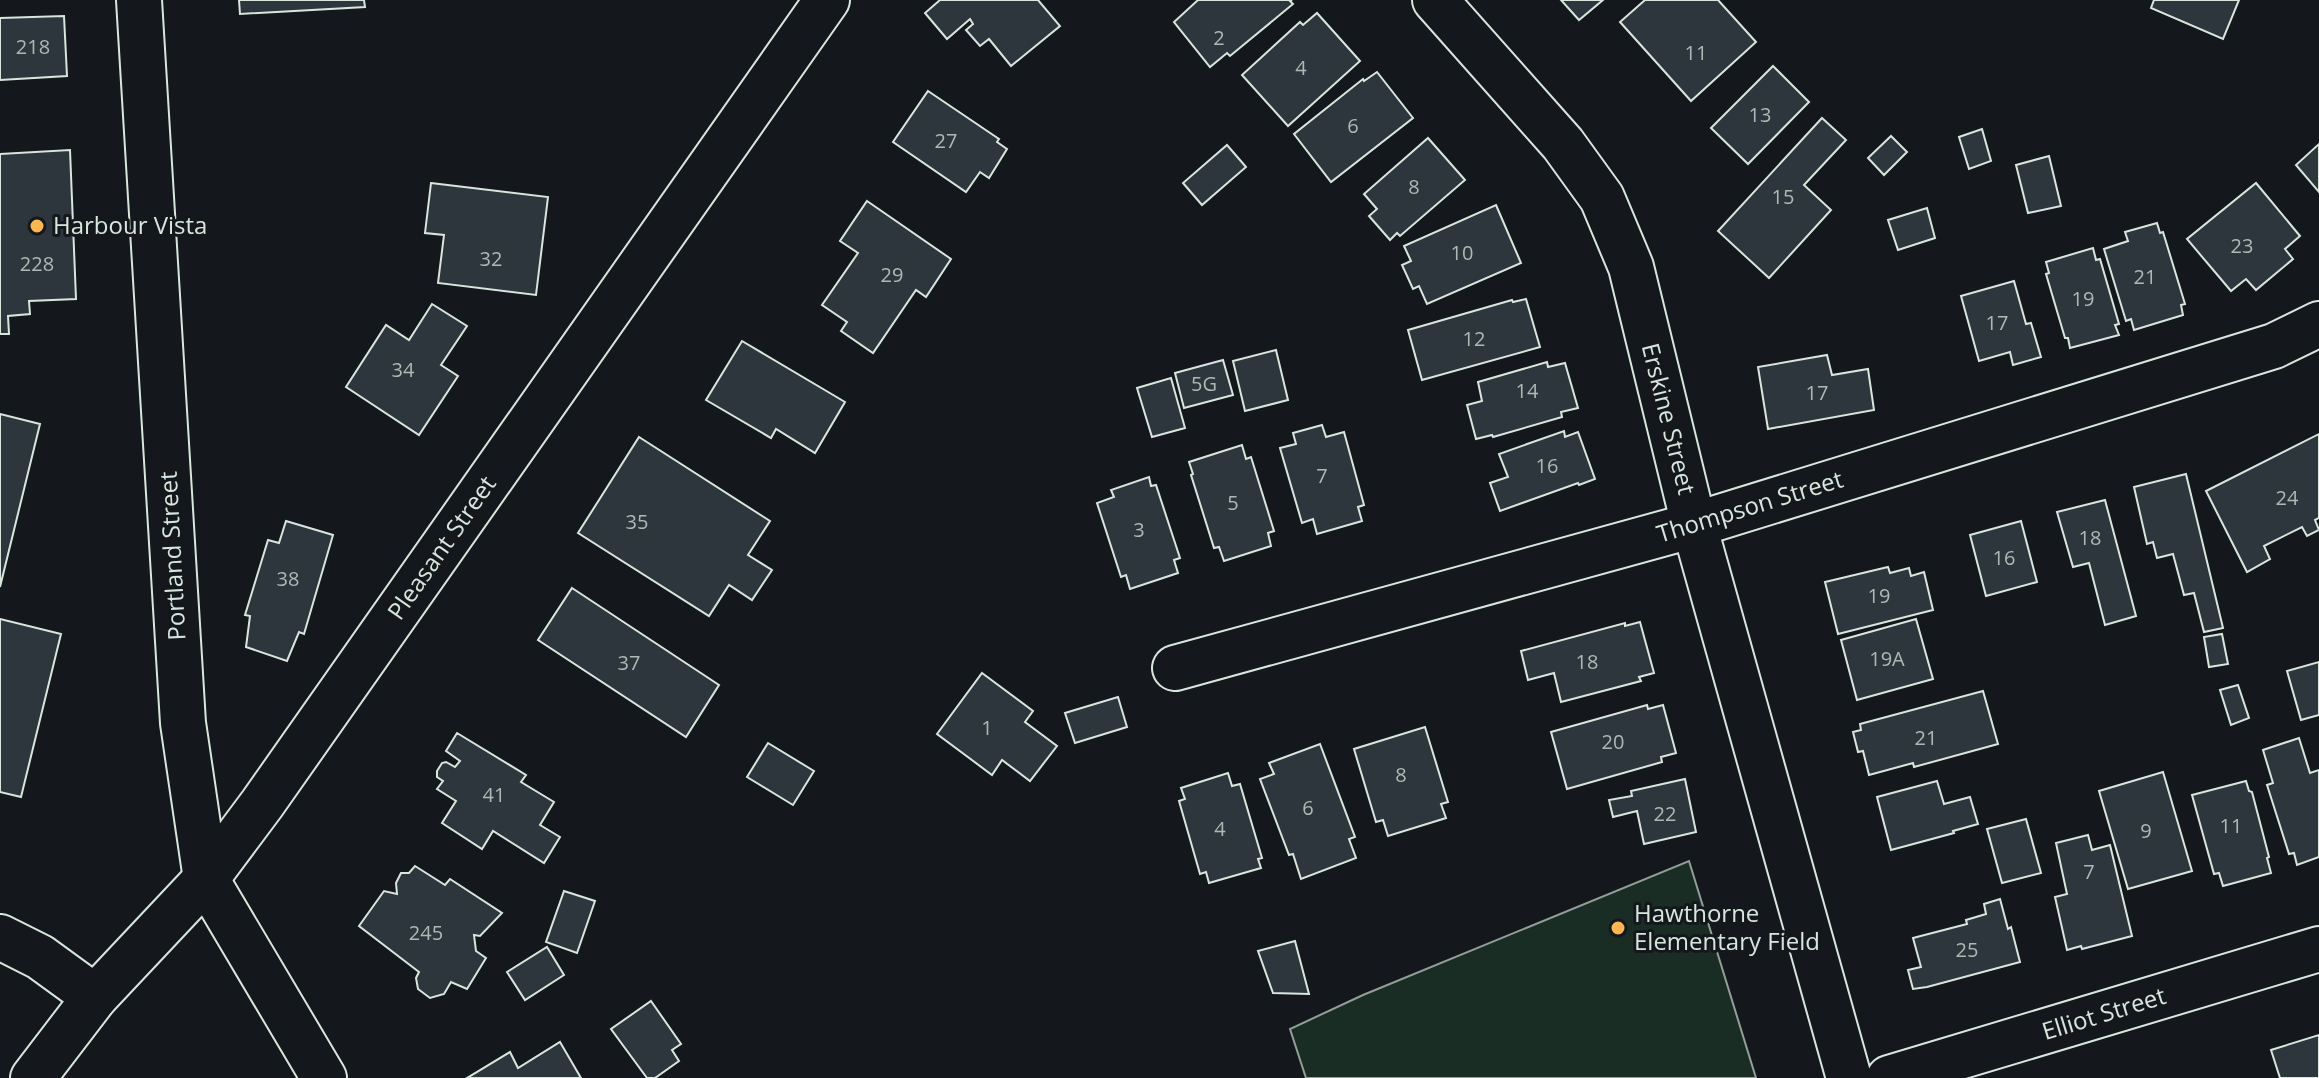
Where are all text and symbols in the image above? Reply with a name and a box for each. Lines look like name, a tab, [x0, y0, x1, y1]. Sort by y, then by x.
house number: 2	[1213, 24, 1225, 51]
house number: 218	[16, 33, 50, 60]
house number: 11	[1685, 39, 1707, 66]
house number: 4	[1295, 54, 1307, 81]
house number: 13	[1749, 101, 1771, 128]
house number: 6	[1347, 112, 1359, 139]
house number: 27	[935, 127, 957, 154]
house number: 8	[1408, 173, 1420, 200]
house number: 15	[1772, 183, 1794, 210]
place label: Harbour Vista	[53, 208, 207, 241]
marker: Harbour Vista	[28, 217, 46, 235]
house number: 23	[2231, 232, 2253, 259]
house number: 10	[1451, 239, 1473, 266]
house number: 32	[480, 245, 502, 272]
house number: 228	[20, 250, 54, 277]
house number: 29	[881, 261, 903, 288]
house number: 21	[2134, 263, 2156, 290]
house number: 19	[2072, 285, 2094, 312]
house number: 17	[1986, 309, 2008, 336]
house number: 12	[1463, 325, 1485, 352]
street label: Erskine Street	[1635, 340, 1704, 498]
house number: 34	[392, 356, 415, 383]
house number: 5G	[1191, 370, 1217, 397]
house number: 14	[1516, 377, 1539, 404]
house number: 17	[1806, 379, 1828, 406]
house number: 16	[1536, 452, 1558, 479]
house number: 7	[1316, 462, 1328, 489]
street label: Thompson Street	[1652, 462, 1847, 550]
street label: Pleasant Street	[379, 469, 503, 626]
street label: Portland Street	[151, 471, 192, 641]
house number: 24	[2276, 484, 2299, 511]
house number: 5	[1227, 489, 1239, 516]
house number: 35	[626, 508, 648, 535]
house number: 3	[1133, 516, 1145, 543]
house number: 18	[2079, 524, 2101, 551]
house number: 16	[1993, 544, 2015, 571]
house number: 38	[277, 565, 299, 592]
house number: 19	[1868, 582, 1890, 609]
house number: 19A	[1869, 645, 1905, 672]
house number: 18	[1576, 648, 1598, 675]
house number: 37	[618, 649, 640, 676]
house number: 1	[981, 714, 993, 741]
house number: 21	[1915, 724, 1937, 751]
house number: 20	[1602, 728, 1624, 755]
house number: 8	[1395, 761, 1407, 788]
house number: 41	[483, 781, 505, 808]
house number: 6	[1302, 794, 1314, 821]
house number: 22	[1654, 800, 1676, 827]
house number: 11	[2220, 812, 2242, 839]
house number: 4	[1214, 815, 1226, 842]
house number: 9	[2140, 817, 2152, 844]
house number: 7	[2083, 858, 2095, 885]
place label: Hawthorne Elementary Field	[1634, 896, 1820, 957]
house number: 245	[409, 919, 443, 946]
marker: Hawthorne Elementary Field	[1609, 919, 1627, 937]
house number: 25	[1956, 936, 1978, 963]
street label: Elliot Street	[2038, 978, 2169, 1047]

